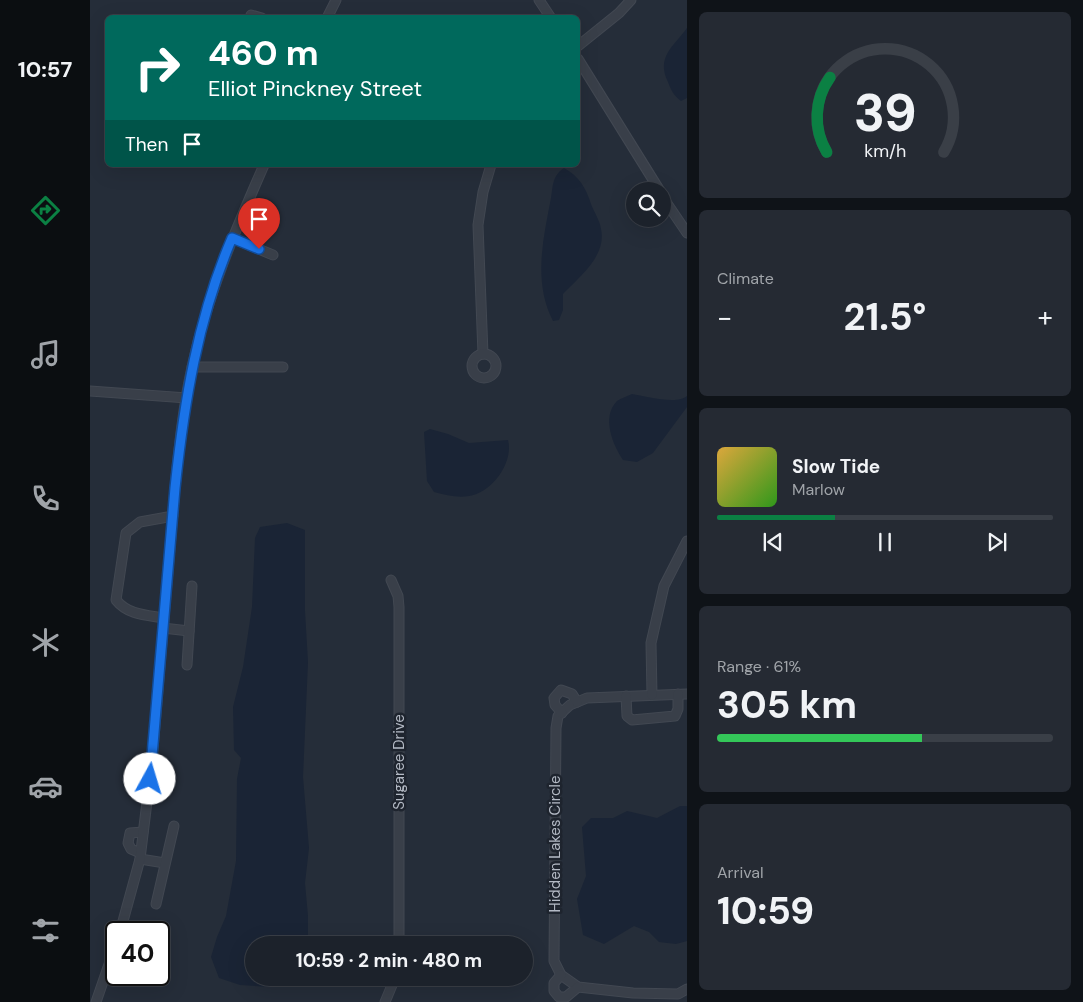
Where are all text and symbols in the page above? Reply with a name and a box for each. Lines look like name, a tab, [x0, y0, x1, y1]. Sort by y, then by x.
text: 460 m	[208, 30, 319, 76]
icon: right	[125, 35, 190, 100]
text: 10:57	[18, 55, 72, 84]
text: Elliot Pinckney Street	[208, 74, 422, 103]
text: 39	[853, 79, 917, 147]
icon: arrive	[178, 130, 206, 158]
text: Then	[125, 132, 168, 157]
text: km/h	[864, 139, 906, 163]
map controls	[626, 182, 671, 227]
button: search	[626, 182, 671, 227]
icon: directions	[28, 193, 63, 228]
pin	[238, 198, 280, 249]
icon: arrive	[245, 205, 273, 233]
text: Climate	[717, 268, 774, 289]
text: 21.5°	[844, 292, 926, 342]
text: −	[717, 299, 732, 336]
text: +	[1038, 299, 1053, 336]
icon: music	[28, 337, 63, 372]
text: Slow Tide	[792, 454, 880, 479]
text: Marlow	[792, 479, 845, 500]
icon: phone	[28, 481, 63, 516]
icon: previous	[759, 528, 787, 556]
icon: pause	[871, 528, 899, 556]
icon: next	[983, 528, 1011, 556]
icon: climate	[28, 625, 63, 660]
text: Range · 61%	[717, 656, 801, 677]
text: 305 km	[717, 680, 857, 730]
street label: Sugaree Drive	[389, 714, 409, 810]
position arrow	[123, 752, 175, 804]
icon: car	[28, 769, 63, 804]
street label: Hidden Lakes Circle	[545, 776, 565, 912]
text: Arrival	[717, 862, 764, 883]
text: 10:59	[717, 886, 814, 936]
icon: filters	[28, 913, 63, 948]
speed limit sign: 40	[105, 921, 170, 986]
text: 10:59 · 2 min · 480 m	[296, 948, 482, 973]

